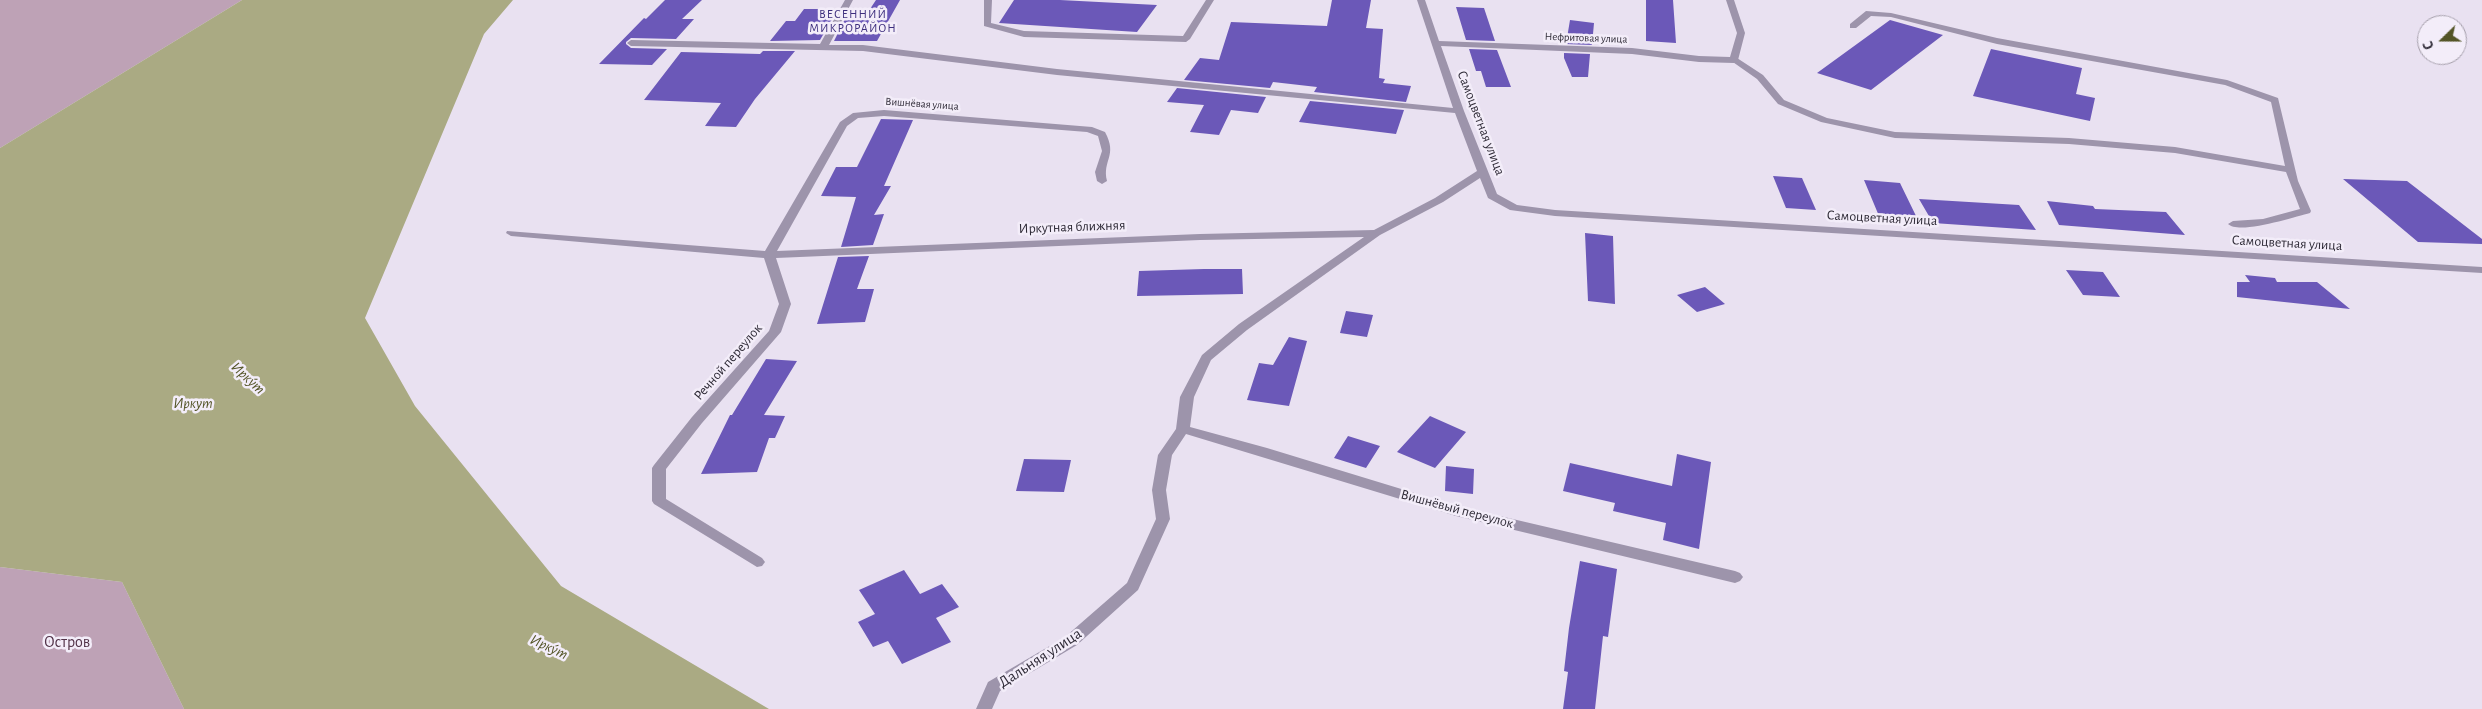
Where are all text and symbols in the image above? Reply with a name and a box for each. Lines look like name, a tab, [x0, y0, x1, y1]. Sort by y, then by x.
district label: ВЕСЕННИЙ МИКРОРАЙОН	[808, 7, 898, 35]
north arrow	[2417, 15, 2467, 65]
street label: Нефритовая улица	[1544, 30, 1628, 46]
text: С	[2421, 39, 2437, 51]
street label: Самоцветная улица	[1453, 68, 1509, 178]
street label: Вишнёвая улица	[885, 95, 959, 113]
street label: Самоцветная улица	[1826, 207, 1938, 229]
street label: Иркутная ближняя	[1018, 217, 1126, 237]
street label: Самоцветная улица	[2231, 232, 2343, 254]
street label: Речной переулок	[690, 320, 766, 404]
water label: Ирку́т	[228, 358, 268, 398]
water label: Иркут	[173, 394, 213, 412]
street label: Вишнёвый переулок	[1399, 486, 1515, 532]
street label: Дальняя улица	[995, 624, 1085, 692]
water label: Ирку́т	[527, 631, 571, 663]
park label: Остров	[44, 632, 90, 652]

